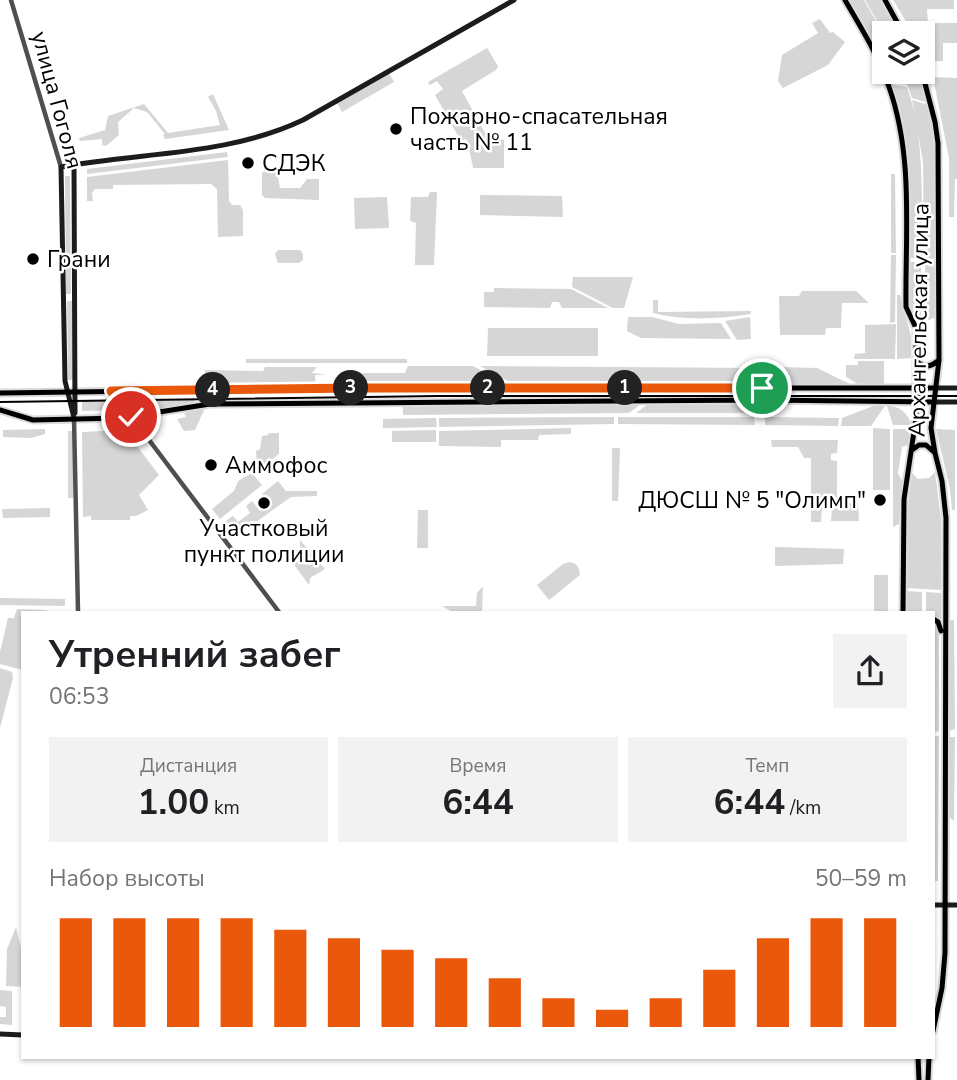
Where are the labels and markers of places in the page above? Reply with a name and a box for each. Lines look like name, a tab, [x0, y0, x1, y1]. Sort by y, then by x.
place label: Пожарно-спасательная часть № 11	[410, 101, 668, 158]
marker: Пожарно-спасательная часть № 11	[388, 121, 404, 137]
place label: СДЭК	[262, 148, 326, 179]
marker: СДЭК	[240, 155, 256, 171]
place label: Грани	[47, 244, 111, 275]
marker: Грани	[25, 251, 41, 267]
pin	[732, 358, 792, 418]
pin: 3	[334, 370, 368, 406]
pin: 2	[470, 370, 505, 406]
pin: 1	[608, 370, 642, 406]
pin: 4	[196, 372, 230, 408]
pin	[101, 387, 161, 447]
place label: Аммофос	[225, 450, 327, 481]
marker: Аммофос	[203, 457, 219, 473]
place label: ДЮСШ № 5 "Олимп"	[638, 485, 866, 516]
marker: ДЮСШ № 5 "Олимп"	[872, 492, 888, 508]
marker: Участковый пункт полиции	[256, 495, 272, 511]
place label: Участковый пункт полиции	[184, 513, 344, 570]

